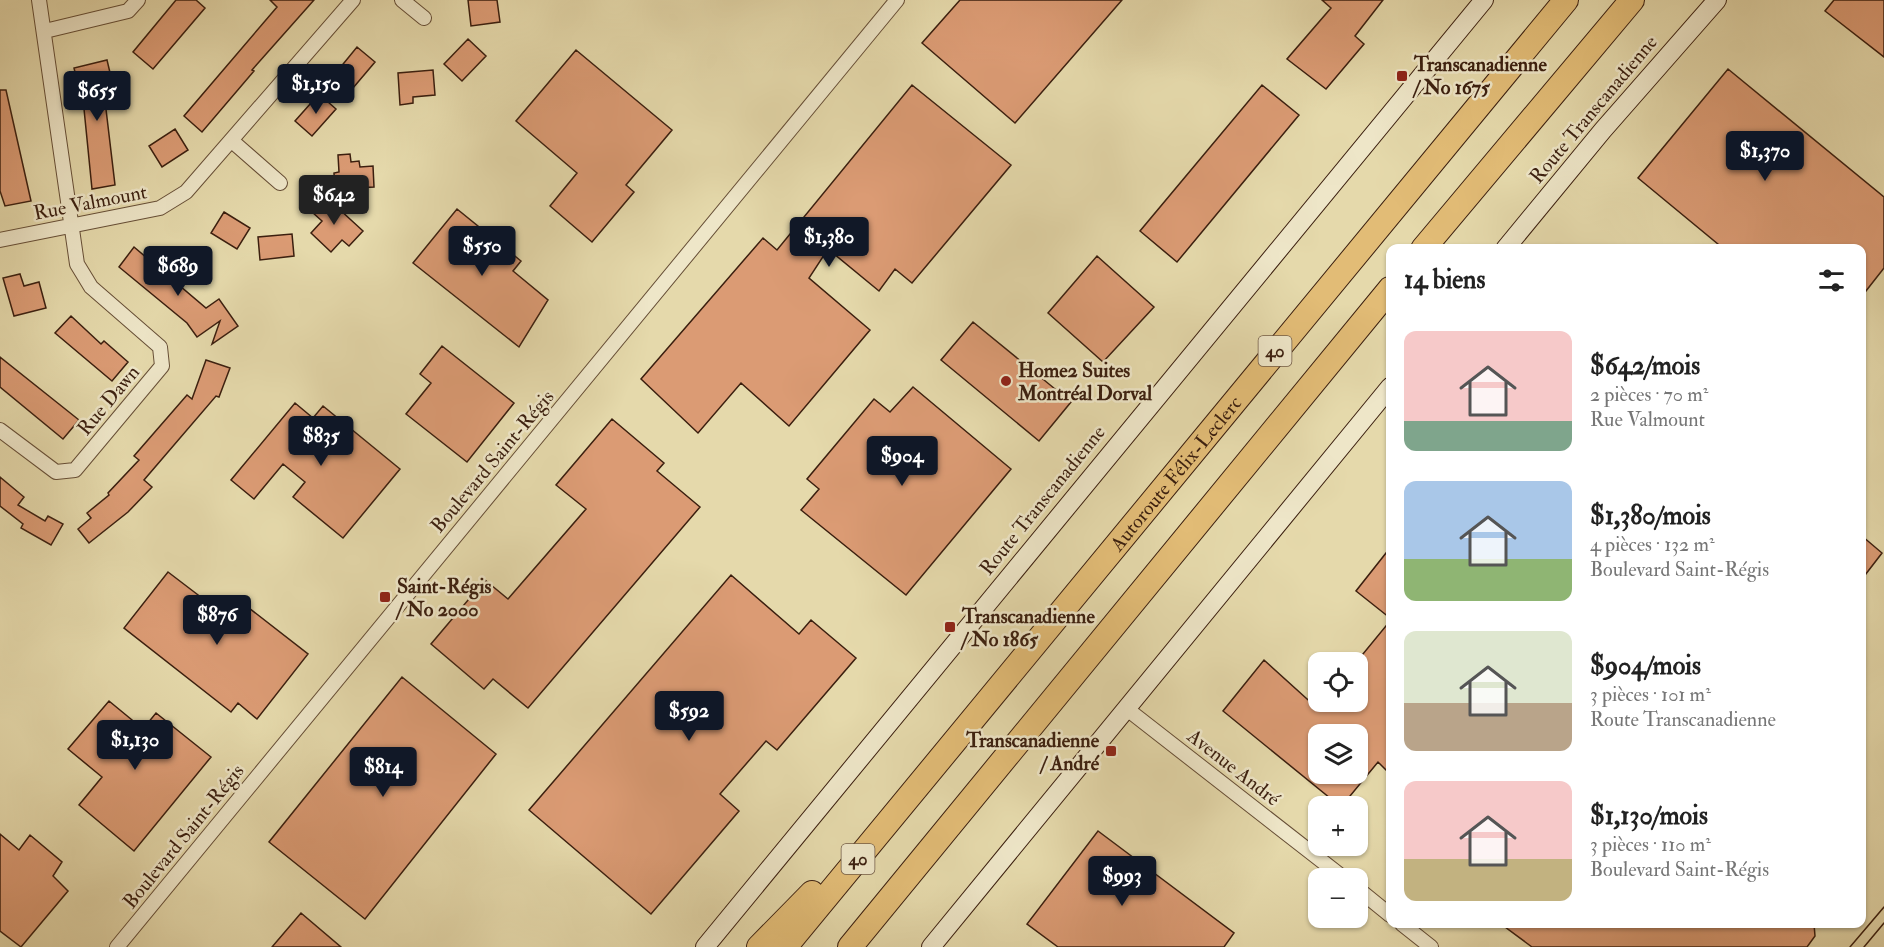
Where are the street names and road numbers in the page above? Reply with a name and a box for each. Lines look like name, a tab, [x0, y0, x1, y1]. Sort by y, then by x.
street label: Route Transcanadienne	[1524, 30, 1663, 189]
street label: Rue Valmount	[31, 179, 149, 226]
road number: 40	[1258, 336, 1292, 366]
street label: Rue Dawn	[72, 360, 145, 441]
street label: Boulevard Saint-Régis	[425, 385, 560, 538]
street label: Autoroute Félix-Leclerc	[1104, 391, 1247, 557]
street label: Route Transcanadienne	[974, 420, 1111, 580]
street label: Avenue André	[1182, 723, 1285, 812]
street label: Boulevard Saint-Régis	[117, 759, 250, 914]
road number: 40	[842, 844, 874, 874]

